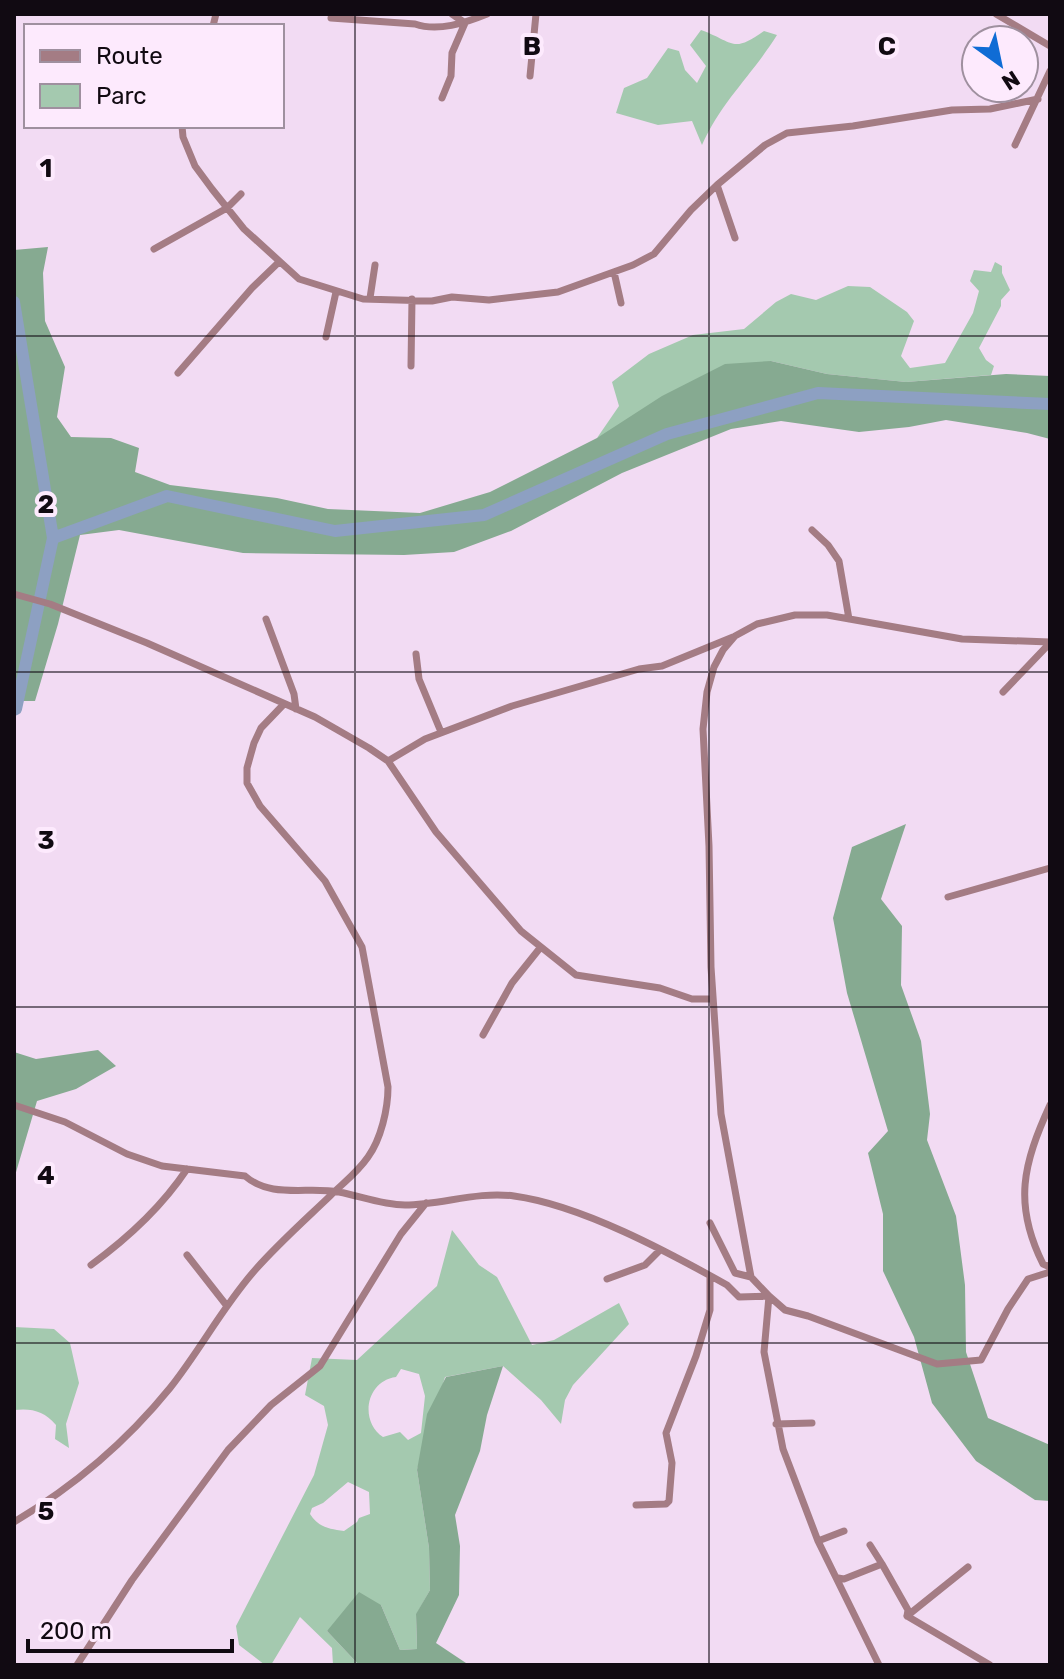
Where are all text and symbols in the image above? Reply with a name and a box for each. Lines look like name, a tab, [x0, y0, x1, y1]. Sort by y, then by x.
legend	[24, 24, 284, 128]
north arrow	[960, 24, 1040, 104]
text: B	[523, 31, 541, 62]
text: C	[878, 31, 896, 62]
text: Route	[96, 42, 163, 70]
text: N	[997, 65, 1025, 96]
text: Parc	[96, 82, 147, 110]
text: 1	[40, 153, 52, 184]
text: 2	[38, 489, 54, 520]
text: 3	[37, 825, 55, 856]
text: 4	[37, 1160, 55, 1191]
text: 5	[38, 1496, 54, 1527]
scale bar	[28, 1603, 232, 1653]
text: 200 m	[40, 1617, 112, 1645]

